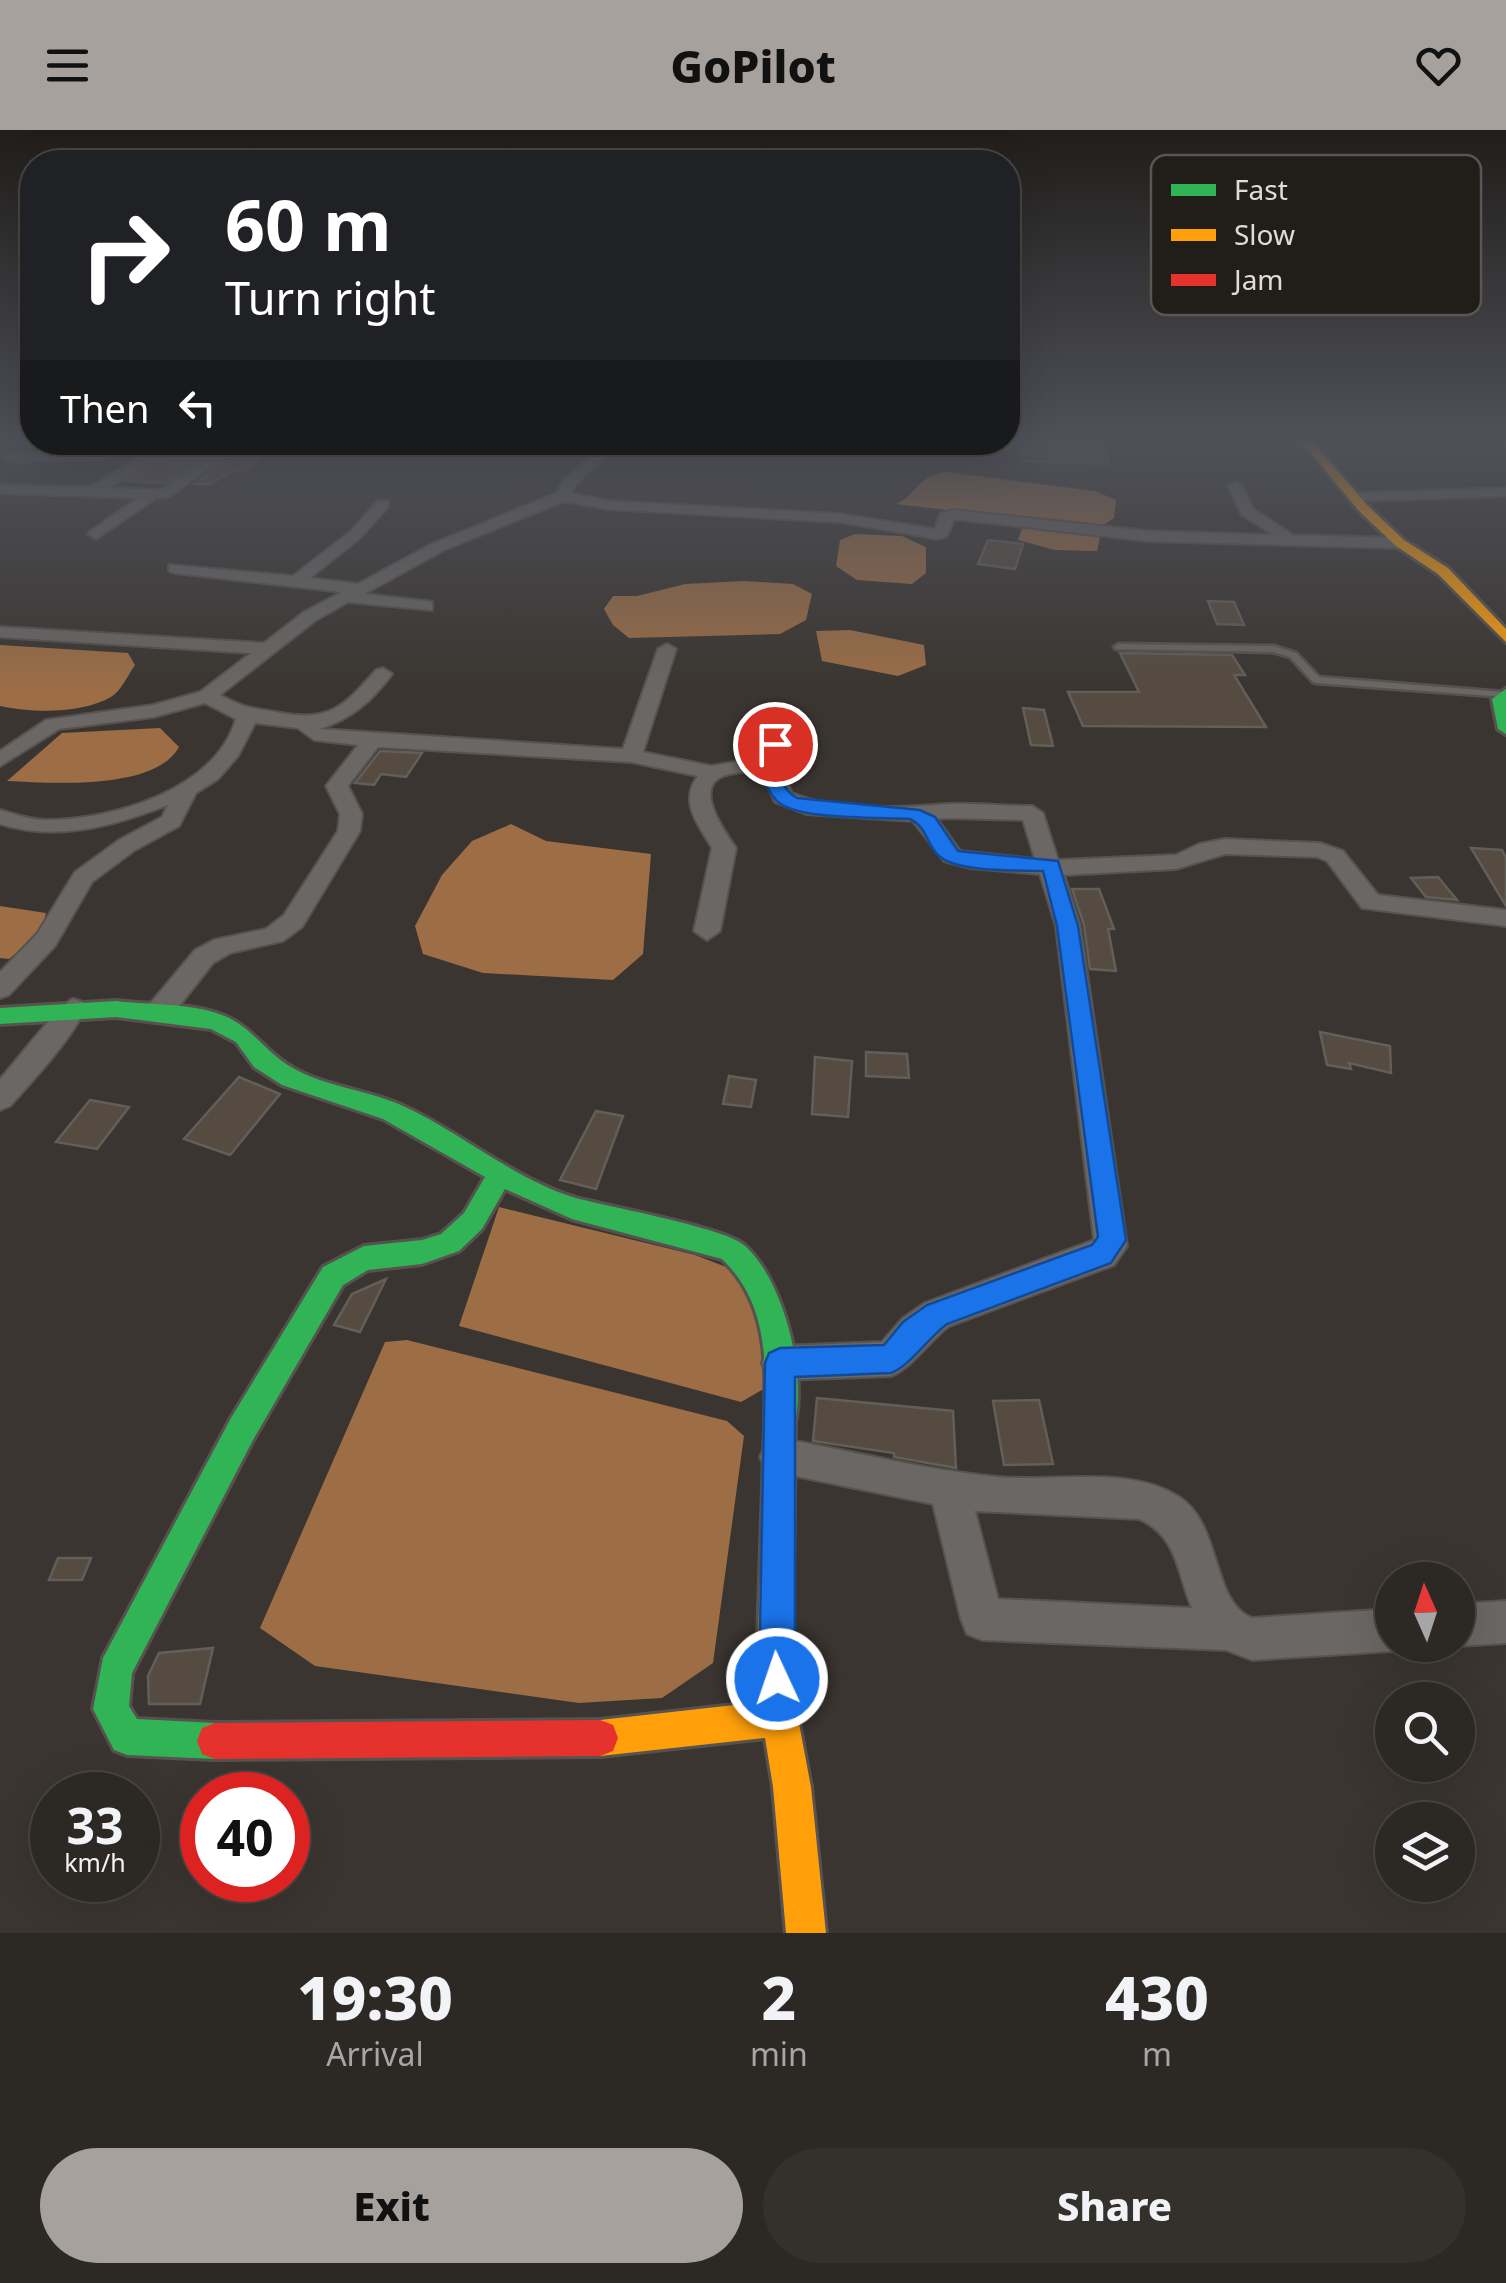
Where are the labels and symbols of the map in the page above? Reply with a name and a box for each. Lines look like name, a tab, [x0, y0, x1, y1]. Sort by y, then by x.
legend	[1151, 155, 1481, 315]
text: Fast	[1234, 170, 1288, 208]
text: Slow	[1234, 215, 1295, 253]
text: Jam	[1231, 260, 1284, 298]
pin	[733, 702, 818, 787]
north arrow	[1375, 1562, 1475, 1662]
position arrow	[725, 1627, 829, 1731]
speed limit sign: 40	[180, 1772, 310, 1902]

